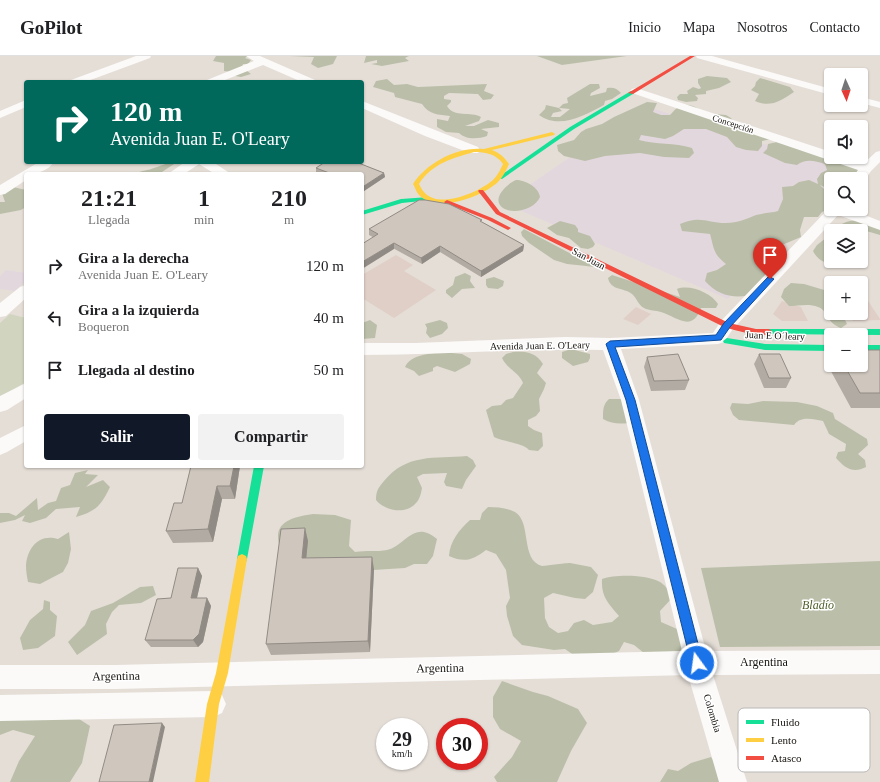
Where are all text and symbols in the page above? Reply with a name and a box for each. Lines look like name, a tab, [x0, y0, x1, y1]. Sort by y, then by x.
text: GoPilot	[20, 17, 82, 38]
text: Inicio	[628, 20, 661, 35]
text: Mapa	[683, 20, 715, 35]
text: Nosotros	[737, 20, 787, 35]
text: Contacto	[809, 20, 860, 35]
north arrow	[824, 68, 868, 112]
map controls	[824, 68, 868, 372]
icon: right	[44, 96, 96, 148]
text: 120 m	[110, 96, 182, 127]
street label: Concepción	[711, 113, 755, 136]
button: sound	[824, 120, 868, 164]
text: Avenida Juan E. O'Leary	[110, 129, 290, 149]
button: search	[824, 172, 868, 216]
text: 21:21	[81, 185, 137, 211]
text: 1	[198, 185, 210, 211]
text: 210	[271, 185, 307, 211]
text: Llegada	[88, 212, 130, 227]
text: min	[194, 212, 214, 227]
text: m	[284, 212, 294, 227]
button: layers	[824, 224, 868, 268]
pin	[753, 238, 787, 279]
icon: arrive	[759, 244, 781, 266]
street label: San Juan	[570, 245, 607, 272]
text: Gira a la derecha	[78, 250, 189, 266]
icon: right	[44, 255, 66, 277]
text: 120 m	[306, 258, 344, 274]
text: Avenida Juan E. O'Leary	[78, 267, 208, 282]
button: +	[824, 276, 868, 320]
text: Gira a la izquierda	[78, 302, 199, 318]
icon: left	[44, 307, 66, 329]
text: 40 m	[314, 310, 344, 326]
text: Boqueron	[78, 319, 129, 334]
button: −	[824, 328, 868, 372]
street label: Juan E O´leary	[745, 329, 805, 342]
street label: Avenida Juan E. O'Leary	[490, 339, 590, 352]
icon: arrive	[44, 359, 66, 381]
text: Llegada al destino	[78, 362, 195, 378]
text: 50 m	[314, 362, 344, 378]
button: Salir	[44, 414, 190, 460]
button: Compartir	[198, 414, 344, 460]
park label: Bladío	[802, 598, 834, 612]
position arrow	[676, 642, 718, 684]
street label: Argentina	[740, 655, 789, 669]
street label: Argentina	[416, 661, 465, 675]
street label: Argentina	[92, 669, 141, 683]
street label: Colombia	[701, 693, 724, 734]
legend	[738, 708, 870, 772]
text: Fluido	[771, 716, 800, 728]
speed limit sign: 30	[436, 718, 488, 770]
text: 29	[392, 728, 412, 750]
text: Lento	[771, 734, 797, 746]
text: km/h	[392, 748, 412, 759]
text: Atasco	[771, 752, 802, 764]

